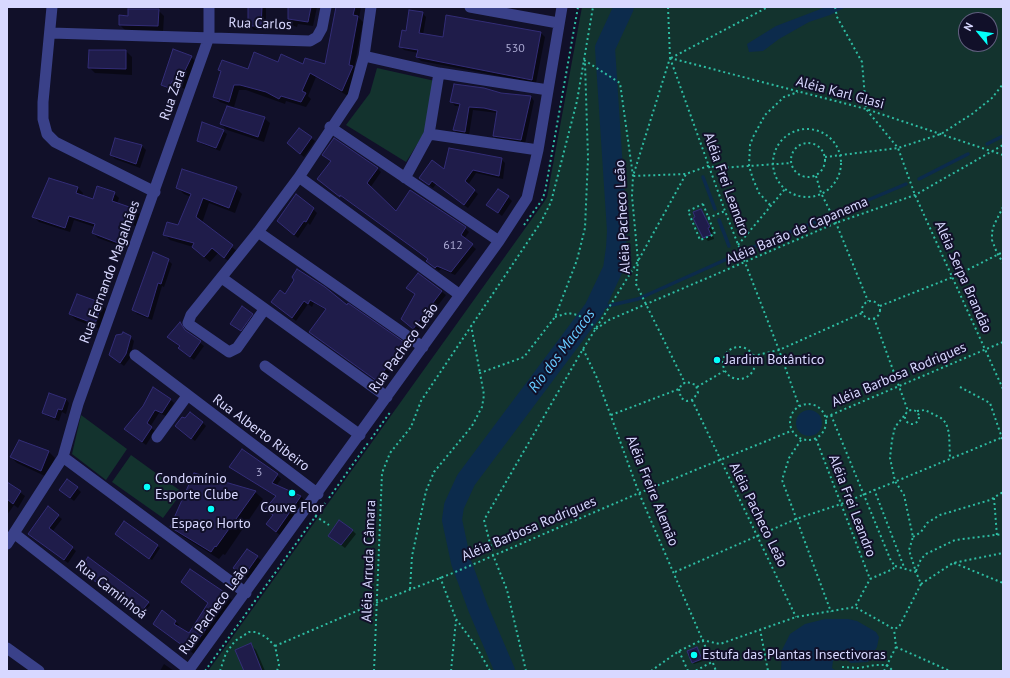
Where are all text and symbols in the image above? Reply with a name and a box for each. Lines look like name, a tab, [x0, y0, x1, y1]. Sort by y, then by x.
north arrow	[958, 12, 998, 52]
street label: Rua Carlos	[228, 14, 292, 34]
text: N	[960, 20, 976, 33]
house number: 530	[505, 42, 525, 56]
street label: Rua Zara	[157, 67, 189, 123]
street label: Aléia Karl Glasi	[794, 73, 886, 113]
street label: Aléia Frei Leandro	[700, 130, 752, 238]
street label: Aléia Pacheco Leão	[612, 160, 634, 274]
street label: Aléia Barão de Capanema	[723, 193, 871, 269]
street label: Rua Fernando Magalhães	[76, 198, 144, 346]
street label: Aléia Serpa Brandão	[931, 218, 995, 336]
house number: 612	[443, 239, 463, 253]
street label: Rua Pacheco Leão	[366, 300, 442, 396]
water label: Rio dos Macacos	[525, 306, 599, 396]
street label: Aléia Barbosa Rodrigues	[829, 339, 969, 411]
place label: Jardim Botântico	[725, 352, 824, 368]
marker: Jardim Botântico	[712, 355, 722, 365]
street label: Rua Alberto Ribeiro	[209, 391, 313, 475]
street label: Aléia Freire Alemão	[622, 433, 682, 549]
street label: Aléia Frei Leandro	[825, 452, 879, 560]
street label: Aléia Pacheco Leão	[725, 460, 791, 570]
house number: 3	[256, 466, 262, 480]
place label: Condomínio Esporte Clube	[155, 471, 238, 504]
marker: Condomínio Esporte Clube	[142, 482, 152, 492]
marker: Couve Flor	[287, 488, 297, 498]
street label: Aléia Barbosa Rodrigues	[459, 493, 599, 565]
place label: Couve Flor	[260, 500, 324, 516]
street label: Aléia Arruda Câmara	[358, 500, 380, 622]
marker: Espaço Horto	[206, 504, 216, 514]
place label: Espaço Horto	[171, 516, 251, 532]
street label: Rua Caminhoá	[72, 557, 150, 623]
street label: Rua Pacheco Leão	[176, 562, 252, 658]
place label: Estufa das Plantas Insectivoras	[702, 647, 886, 663]
marker: Estufa das Plantas Insectivoras	[689, 650, 699, 660]

